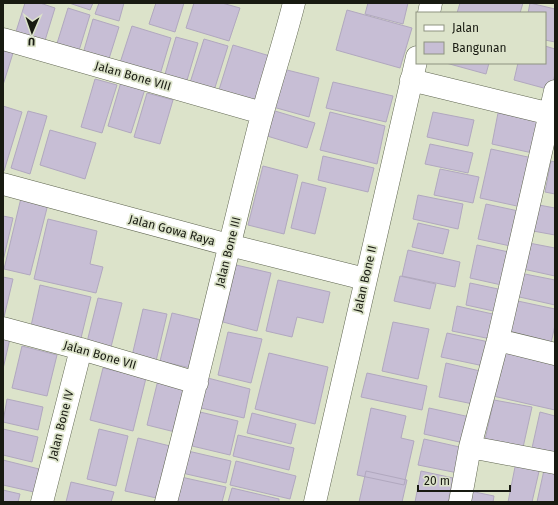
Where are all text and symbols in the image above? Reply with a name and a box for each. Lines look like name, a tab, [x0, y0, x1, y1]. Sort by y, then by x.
north arrow	[12, 12, 52, 52]
legend	[416, 12, 546, 64]
text: Jalan	[452, 21, 479, 35]
text: U	[28, 35, 35, 48]
text: Bangunan	[452, 41, 507, 55]
street label: Jalan Bone VIII	[93, 58, 173, 94]
street label: Jalan Gowa Raya	[127, 212, 217, 248]
street label: Jalan Bone III	[213, 215, 243, 289]
street label: Jalan Bone II	[350, 244, 380, 314]
street label: Jalan Bone VII	[62, 338, 138, 372]
street label: Jalan Bone IV	[46, 388, 77, 461]
scale bar	[418, 467, 510, 493]
text: 20 m	[424, 474, 450, 488]

